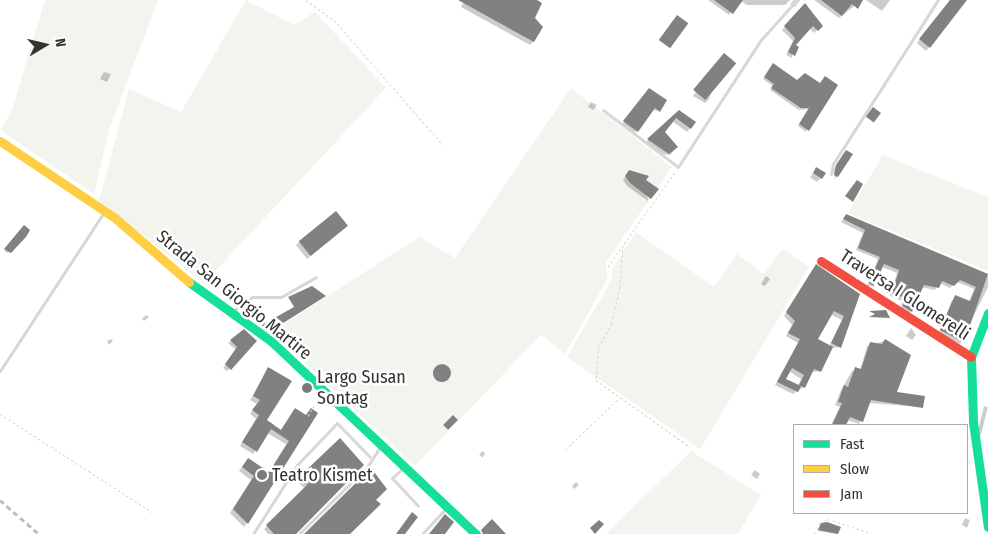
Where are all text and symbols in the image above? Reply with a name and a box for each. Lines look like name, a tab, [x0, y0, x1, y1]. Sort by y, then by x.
north arrow	[20, 20, 70, 70]
text: N	[51, 37, 69, 48]
street label: Strada San Giorgio Martire	[152, 226, 316, 364]
street label: Traversa I Glomerelli	[836, 245, 974, 345]
place label: Largo Susan Sontag	[317, 367, 406, 409]
marker: Largo Susan Sontag	[301, 382, 313, 394]
legend	[793, 424, 968, 514]
text: Fast	[840, 435, 864, 453]
text: Slow	[840, 460, 869, 478]
place label: Teatro Kismet	[272, 464, 373, 486]
marker: Teatro Kismet	[256, 469, 268, 481]
text: Jam	[840, 485, 863, 503]

